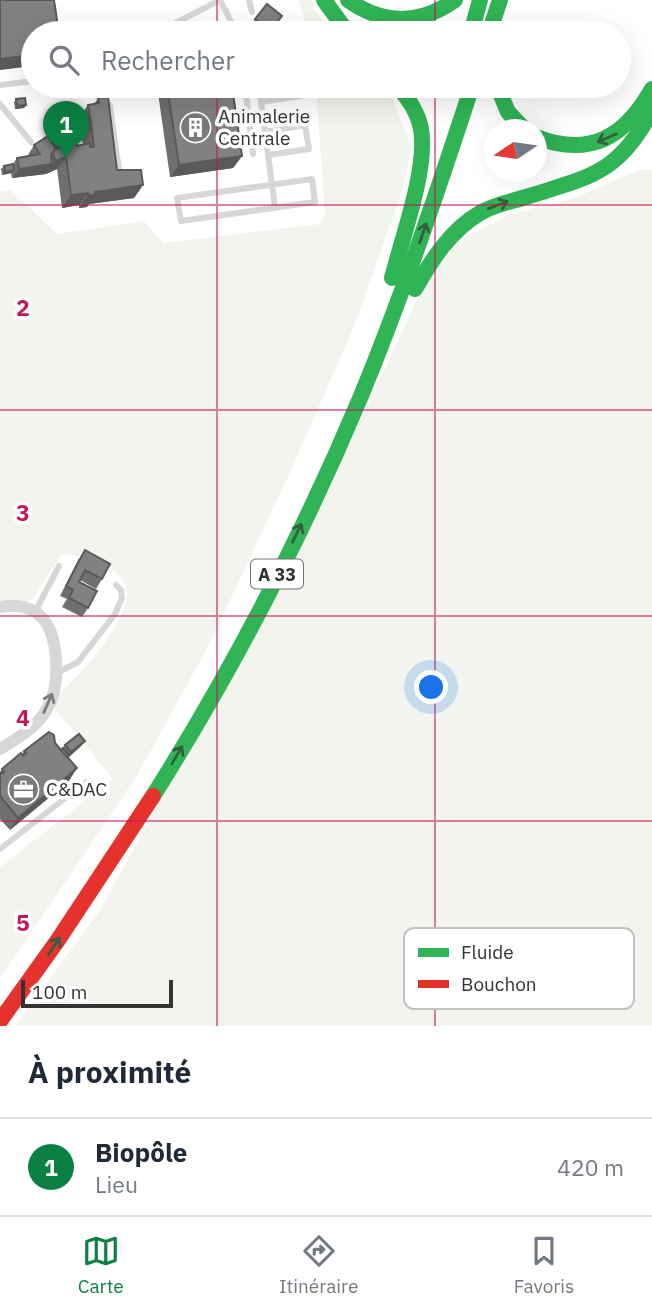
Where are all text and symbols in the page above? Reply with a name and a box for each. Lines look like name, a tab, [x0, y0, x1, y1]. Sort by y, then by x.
search box	[21, 21, 631, 98]
icon: search	[45, 41, 83, 79]
text: Rechercher	[101, 43, 235, 77]
pin: 1	[43, 101, 89, 159]
place label: Animalerie Centrale	[218, 104, 310, 150]
building icon: Animalerie Centrale	[178, 110, 212, 144]
north arrow	[484, 119, 547, 182]
one-way arrow	[597, 132, 618, 145]
one-way arrow	[487, 198, 509, 211]
one-way arrow	[418, 223, 430, 245]
text: 2	[16, 292, 30, 322]
text: 3	[16, 497, 30, 527]
one-way arrow	[290, 523, 304, 544]
road number: A 33	[251, 560, 303, 588]
your location	[414, 670, 448, 704]
one-way arrow	[42, 693, 55, 715]
text: 4	[16, 702, 30, 732]
one-way arrow	[170, 745, 184, 765]
office icon: C&DAC	[6, 772, 40, 806]
place label: C&DAC	[46, 777, 107, 801]
text: 5	[16, 907, 30, 937]
legend	[404, 928, 634, 1009]
one-way arrow	[47, 937, 61, 956]
text: Fluide	[461, 940, 514, 964]
text: Bouchon	[461, 972, 537, 996]
scale bar	[21, 977, 173, 1009]
text: 100 m	[32, 980, 87, 1004]
text: À proximité	[28, 1052, 191, 1091]
text: Biopôle	[95, 1135, 187, 1169]
text: 1	[44, 1152, 58, 1182]
text: 420 m	[557, 1152, 624, 1182]
text: Lieu	[95, 1169, 138, 1199]
tab: Carte	[78, 1232, 124, 1298]
tab: Itinéraire	[279, 1232, 358, 1298]
tab: Favoris	[514, 1232, 574, 1298]

